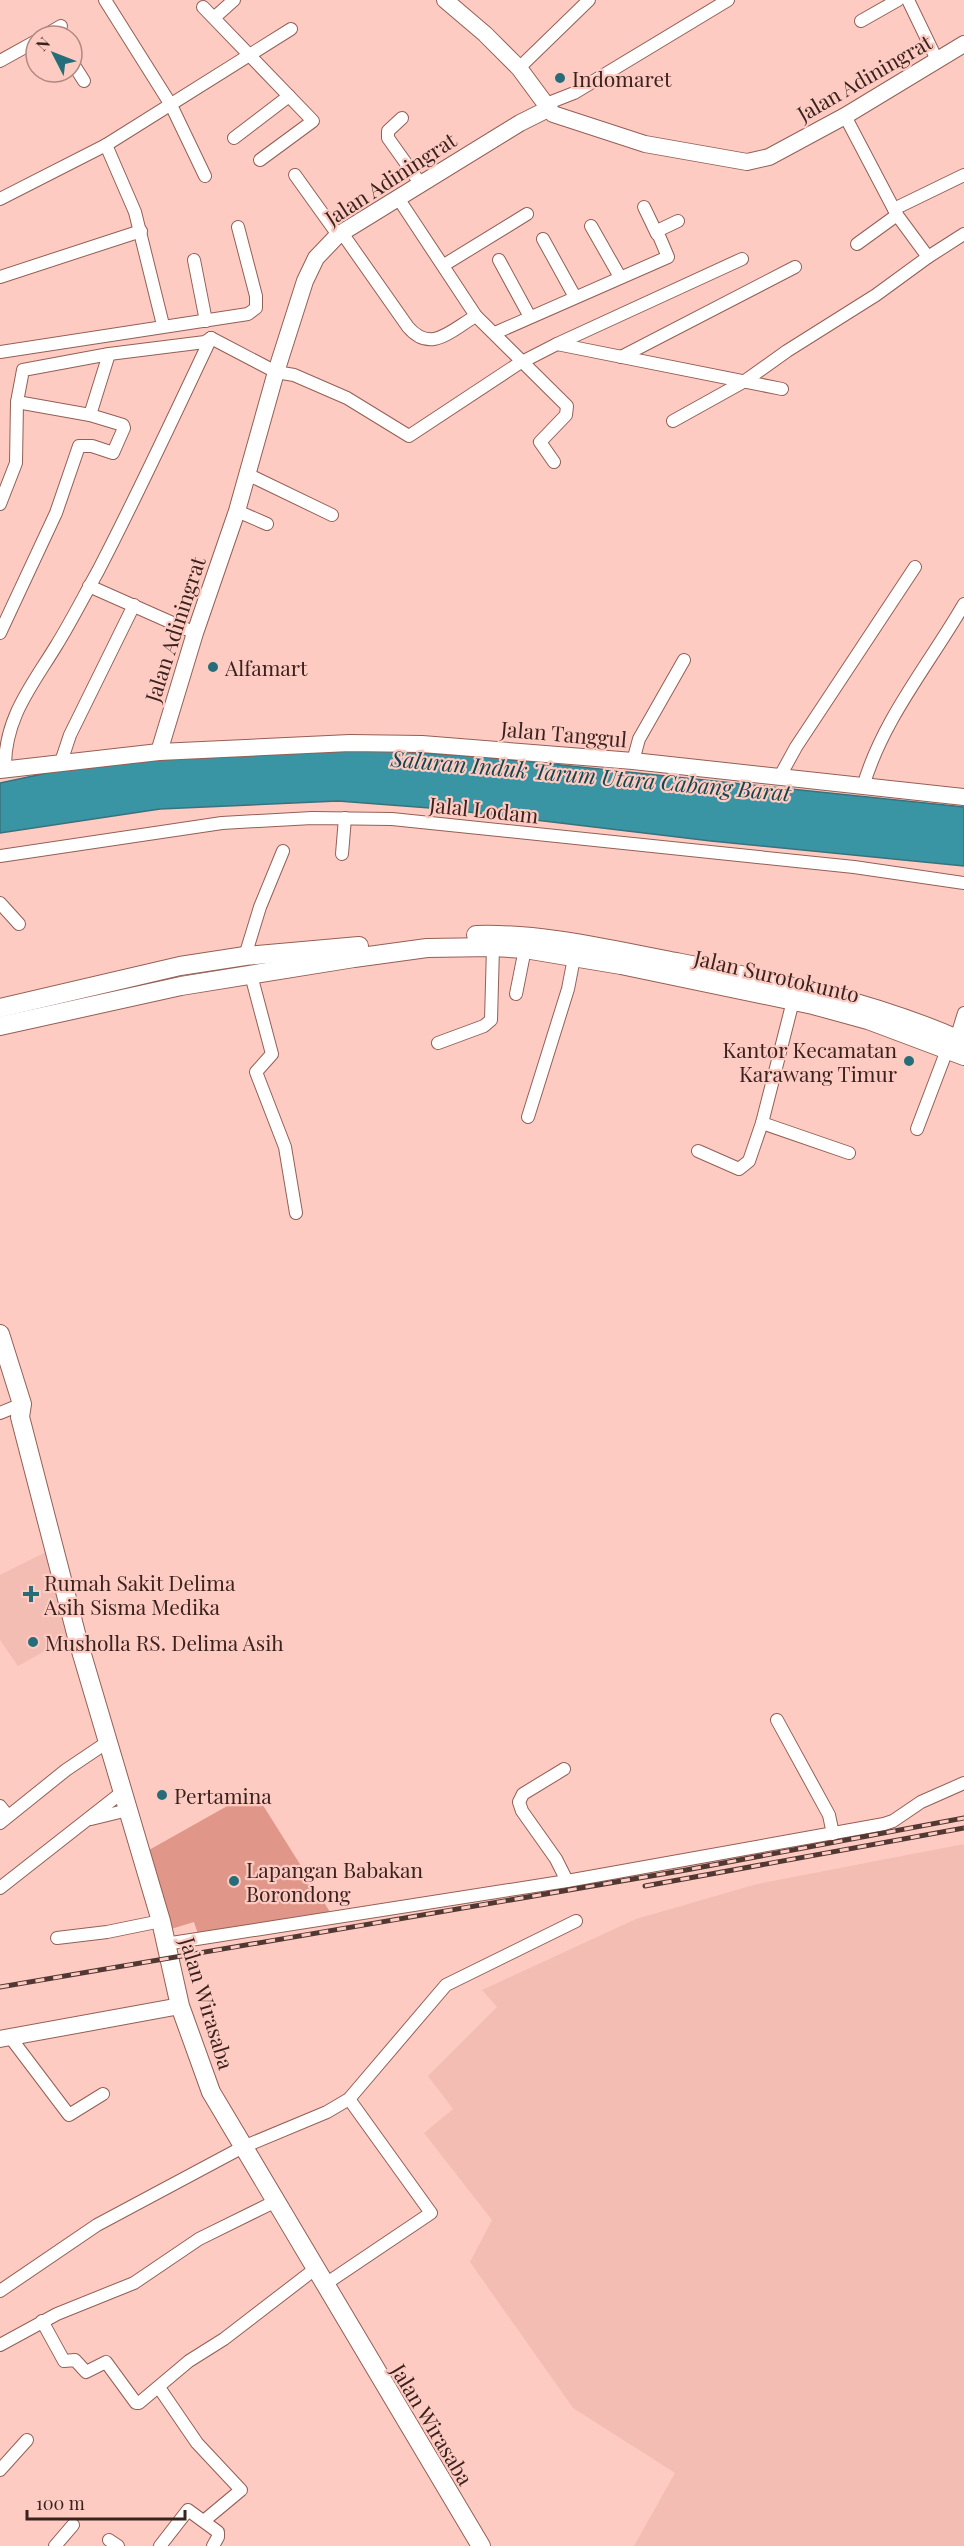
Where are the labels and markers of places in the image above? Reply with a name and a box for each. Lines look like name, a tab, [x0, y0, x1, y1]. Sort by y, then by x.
place label: Indomaret	[572, 64, 672, 92]
marker: Indomaret	[553, 71, 567, 85]
place label: Alfamart	[224, 653, 308, 681]
marker: Alfamart	[206, 660, 220, 674]
place label: Kantor Kecamatan Karawang Timur	[723, 1035, 898, 1087]
marker: Kantor Kecamatan Karawang Timur	[902, 1054, 916, 1068]
place label: Rumah Sakit Delima Asih Sisma Medika	[43, 1568, 236, 1620]
marker: Rumah Sakit Delima Asih Sisma Medika	[22, 1585, 40, 1603]
place label: Musholla RS. Delima Asih	[45, 1628, 284, 1656]
marker: Musholla RS. Delima Asih	[26, 1635, 40, 1649]
place label: Pertamina	[174, 1781, 272, 1809]
marker: Pertamina	[155, 1788, 169, 1802]
place label: Lapangan Babakan Borondong	[246, 1855, 424, 1907]
marker: Lapangan Babakan Borondong	[227, 1874, 241, 1888]

